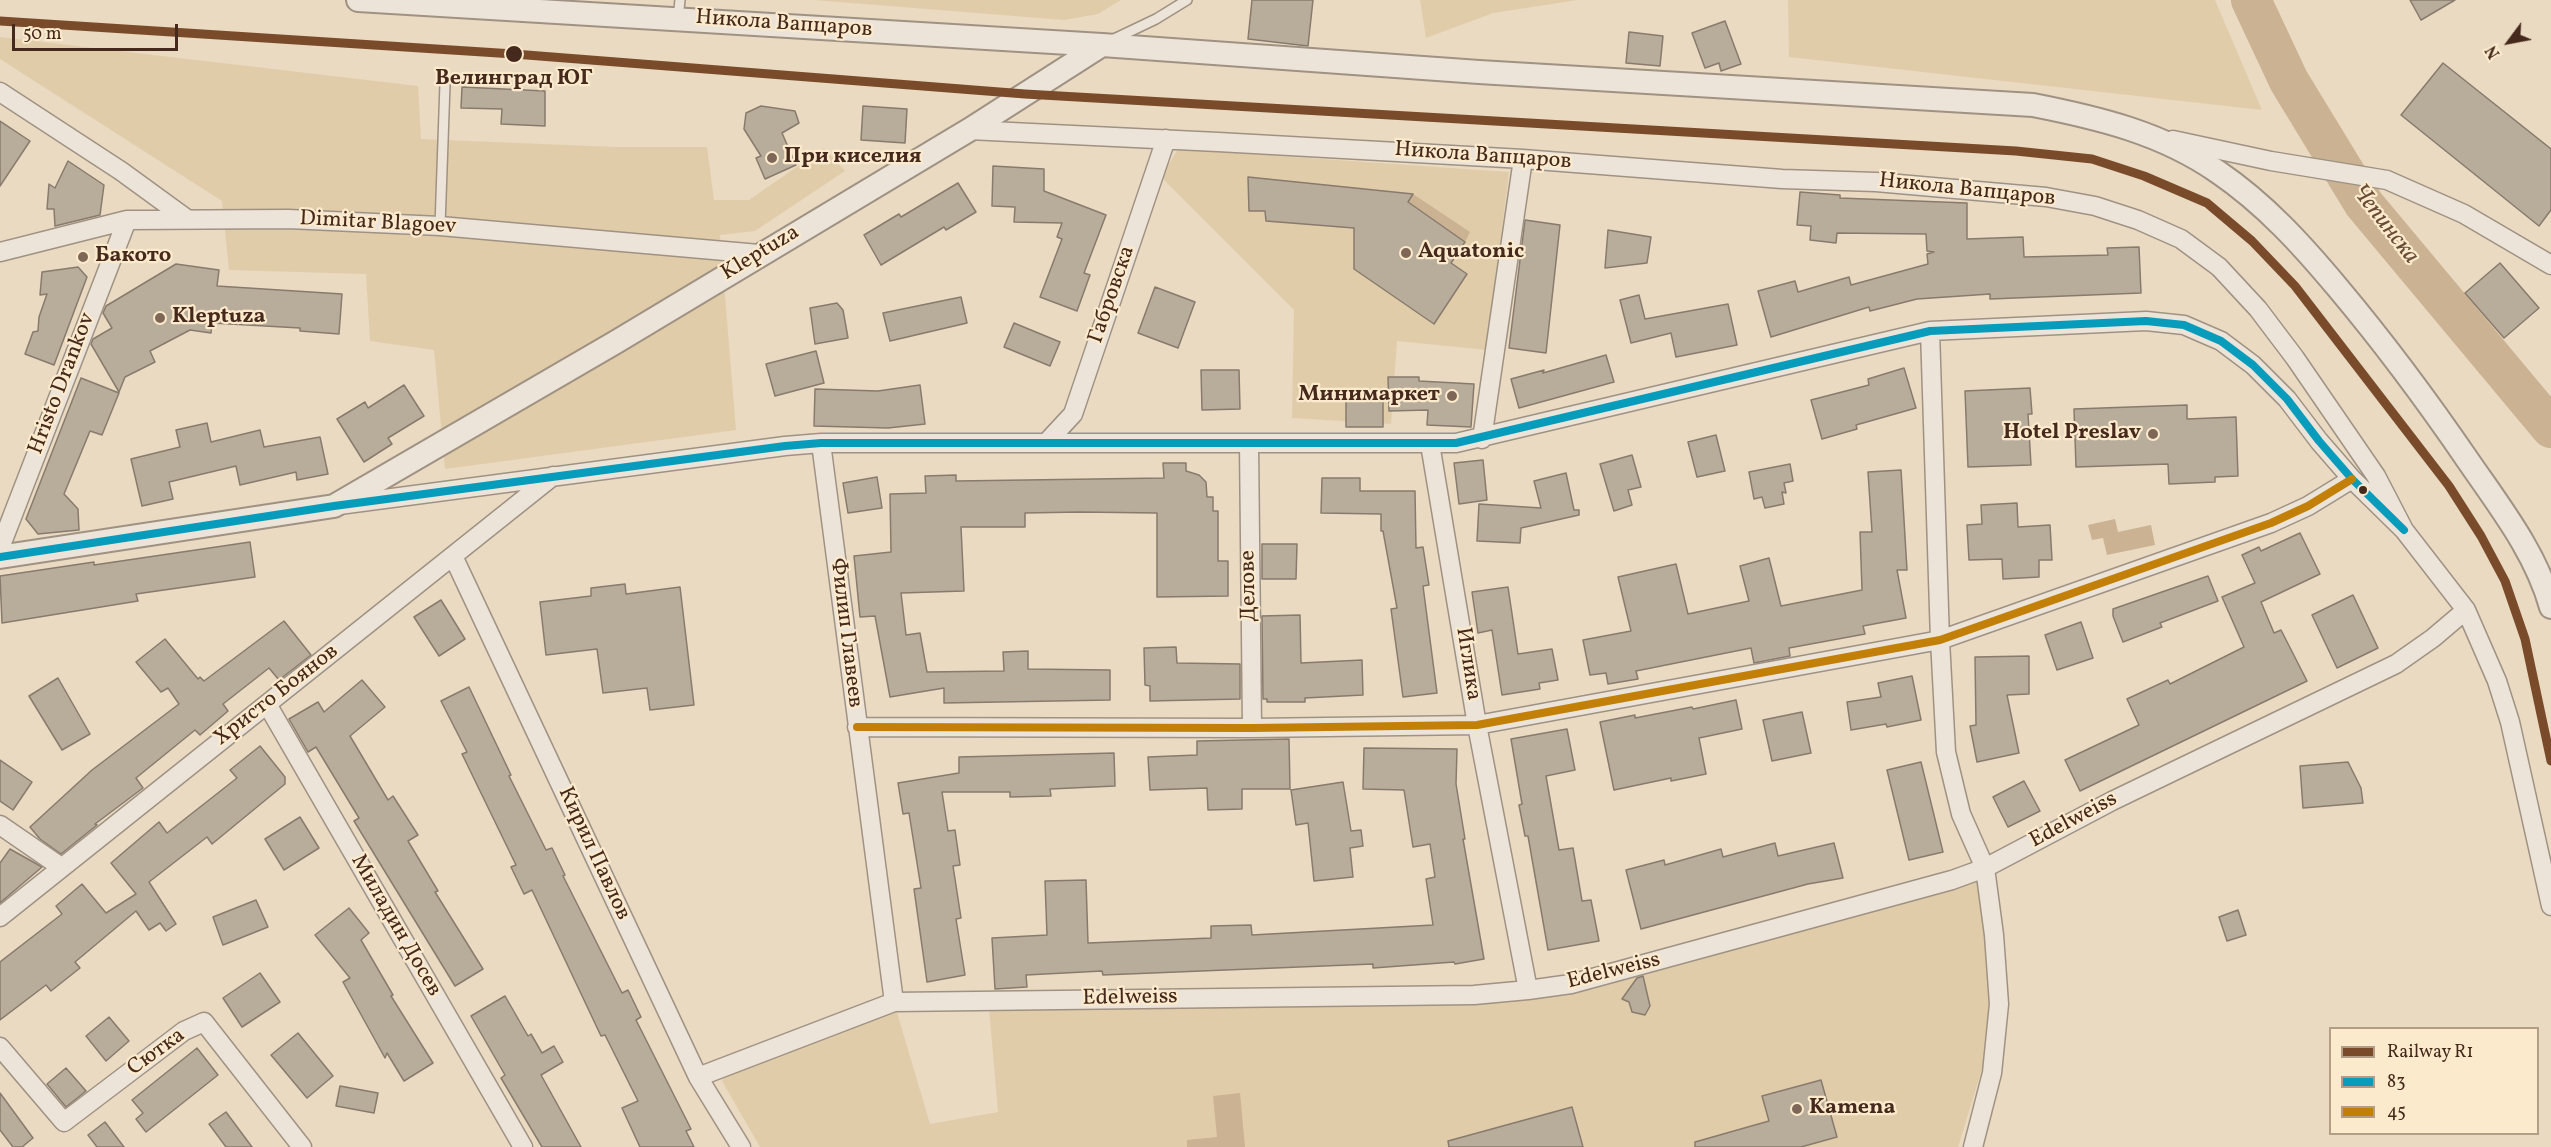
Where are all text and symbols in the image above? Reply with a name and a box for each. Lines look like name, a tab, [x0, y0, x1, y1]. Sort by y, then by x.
street label: Никола Вапцаров	[695, 6, 873, 44]
scale bar	[15, 12, 182, 50]
north arrow	[2479, 12, 2539, 72]
text: 50 m	[23, 22, 62, 47]
text: N	[2481, 41, 2506, 62]
marker: Велинград ЮГ	[504, 44, 524, 64]
place label: Велинград ЮГ	[435, 67, 593, 93]
street label: Никола Вапцаров	[1394, 138, 1572, 176]
place label: При киселия	[784, 145, 922, 171]
marker: При киселия	[765, 151, 779, 165]
street label: Никола Вапцаров	[1877, 169, 2057, 213]
water label: Чепинска	[2344, 179, 2424, 271]
street label: Dimitar Blagoev	[299, 207, 457, 241]
street label: Kleptuza	[717, 220, 805, 288]
place label: Aquatonic	[1418, 240, 1524, 266]
street label: Габровска	[1084, 243, 1142, 347]
place label: Бакото	[95, 244, 171, 270]
marker: Aquatonic	[1399, 246, 1413, 260]
marker: Бакото	[76, 250, 90, 264]
place label: Kleptuza	[172, 305, 265, 331]
street label: Hristo Drankov	[24, 309, 102, 459]
marker: Kleptuza	[153, 311, 167, 325]
place label: Минимаркет	[1298, 383, 1440, 409]
marker: Минимаркет	[1445, 389, 1459, 403]
place label: Hotel Preslav	[2003, 421, 2141, 447]
marker: Hotel Preslav	[2146, 427, 2160, 441]
unlabelled marker	[2357, 484, 2369, 496]
street label: Делове	[1236, 550, 1264, 622]
street label: Филип Главеев	[823, 557, 867, 709]
street label: Иглика	[1448, 626, 1486, 702]
street label: Христо Боянов	[210, 639, 344, 753]
street label: Кирил Павлов	[551, 783, 635, 925]
street label: Edelweiss	[2026, 787, 2122, 855]
street label: Миладин Досев	[344, 850, 446, 1002]
street label: Edelweiss	[1565, 948, 1663, 996]
street label: Edelweiss	[1082, 985, 1178, 1013]
street label: Сютка	[123, 1023, 191, 1083]
legend	[2329, 1027, 2539, 1135]
text: Railway R1	[2387, 1040, 2474, 1065]
text: 83	[2387, 1070, 2405, 1095]
place label: Kamena	[1809, 1096, 1896, 1122]
text: 45	[2387, 1100, 2406, 1125]
marker: Kamena	[1790, 1102, 1804, 1116]

